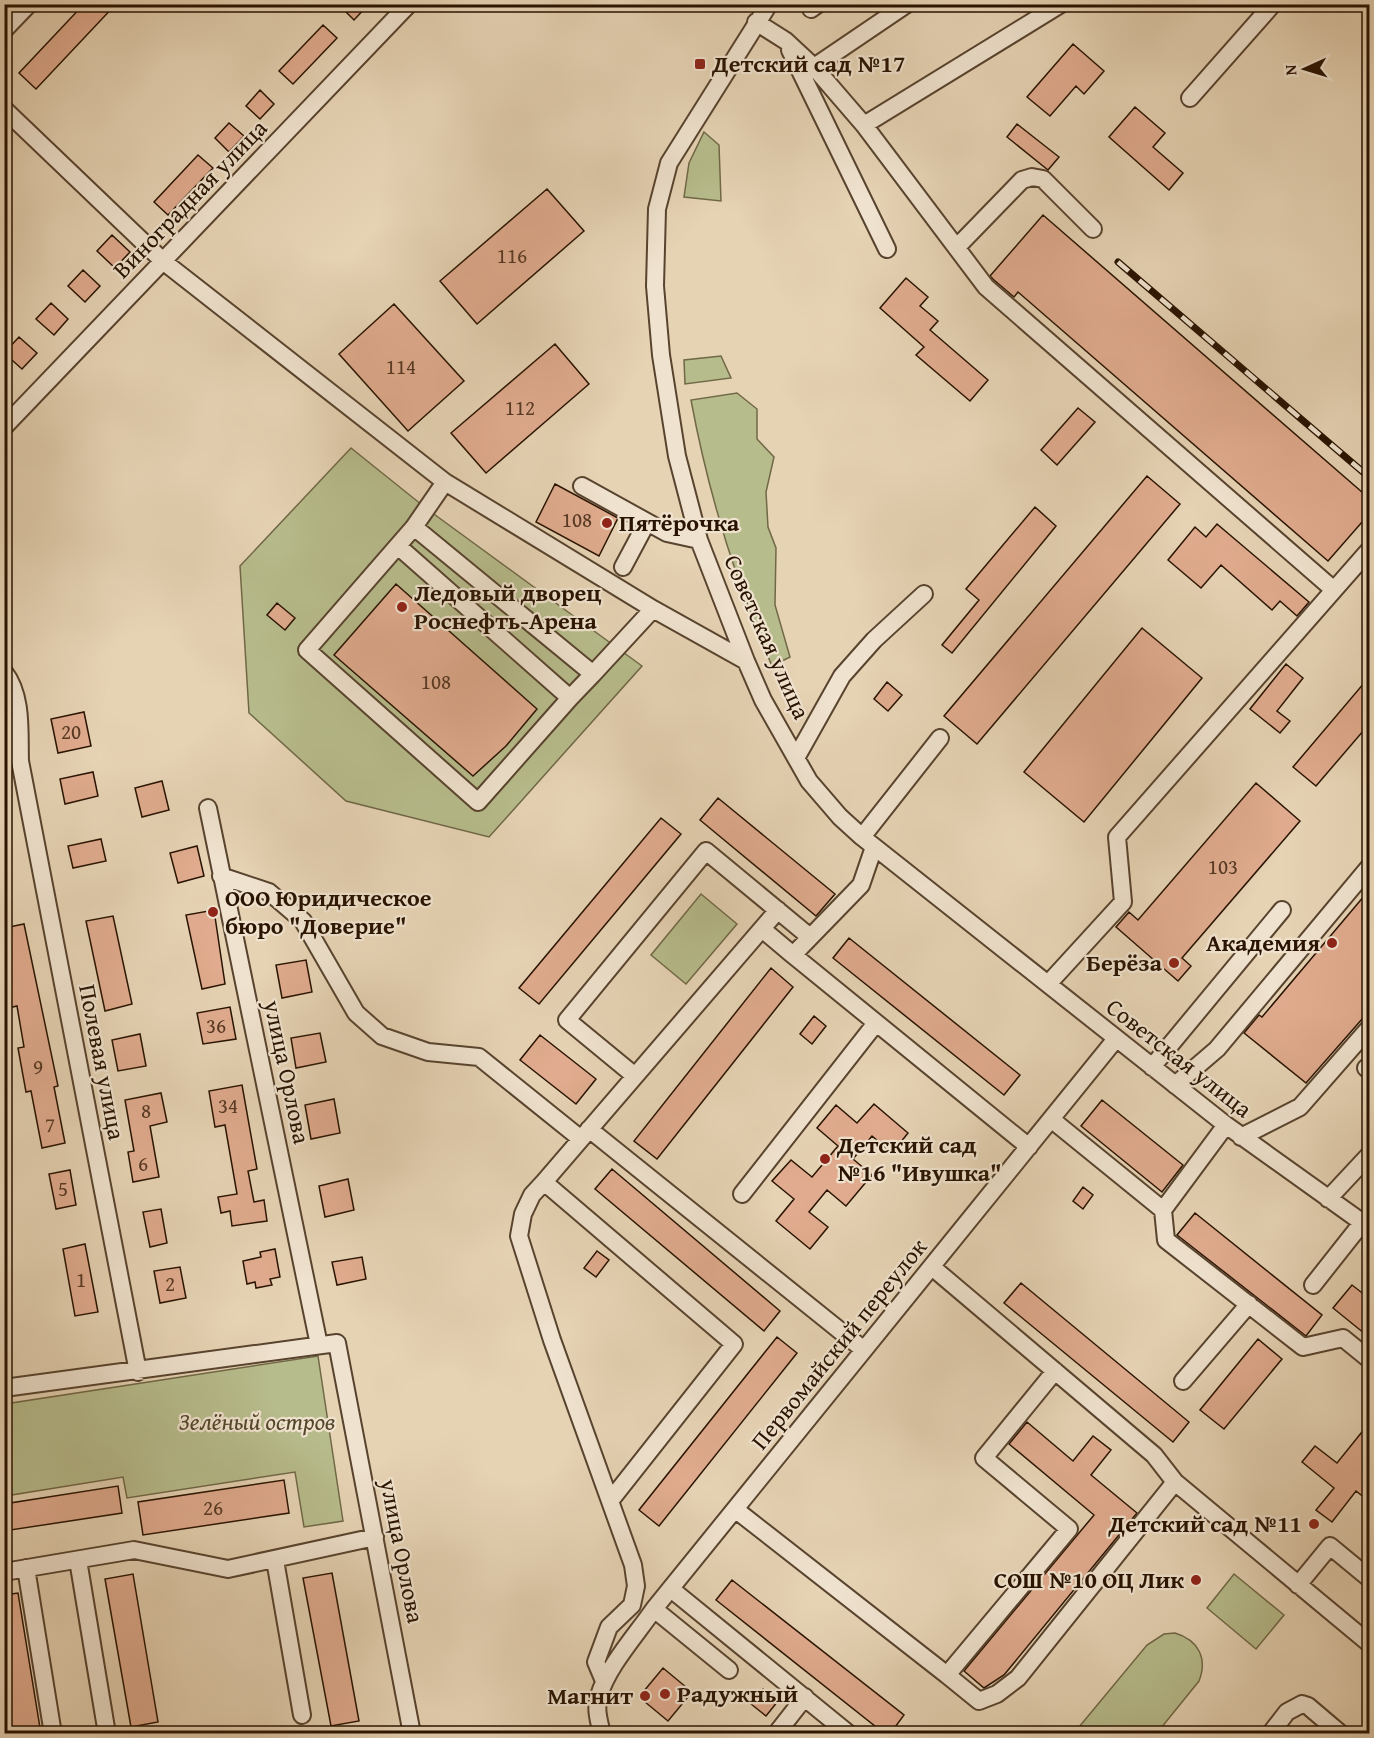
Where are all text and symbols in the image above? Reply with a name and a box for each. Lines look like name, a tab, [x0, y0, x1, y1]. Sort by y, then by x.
north arrow	[1275, 39, 1335, 99]
place label: Детский сад №17	[711, 46, 905, 81]
marker: Детский сад №17	[693, 57, 707, 71]
text: N	[1278, 64, 1302, 76]
street label: Виноградная улица	[104, 111, 275, 286]
house number: 116	[497, 240, 527, 271]
house number: 114	[386, 351, 416, 382]
house number: 112	[505, 392, 535, 423]
house number: 108	[562, 504, 592, 535]
place label: Пятёрочка	[619, 505, 740, 540]
marker: Пятёрочка	[600, 516, 614, 530]
street label: Советская улица	[716, 549, 820, 725]
place label: Ледовый дворец Роснефть-Арена	[414, 575, 602, 638]
marker: Ледовый дворец Роснефть-Арена	[395, 600, 409, 614]
house number: 108	[421, 666, 451, 697]
house number: 20	[61, 716, 81, 747]
house number: 103	[1208, 851, 1238, 882]
place label: ООО Юридическое бюро "Доверие"	[225, 880, 432, 943]
marker: ООО Юридическое бюро "Доверие"	[206, 905, 220, 919]
place label: Академия	[1206, 925, 1320, 960]
marker: Академия	[1325, 936, 1339, 950]
place label: Берёза	[1086, 945, 1163, 980]
marker: Берёза	[1167, 956, 1181, 970]
street label: Полевая улица	[70, 981, 135, 1143]
street label: Советская улица	[1099, 989, 1260, 1126]
street label: улица Орлова	[255, 996, 320, 1148]
house number: 36	[206, 1010, 226, 1041]
house number: 9	[33, 1051, 43, 1082]
house number: 34	[218, 1090, 238, 1121]
house number: 8	[141, 1095, 151, 1126]
house number: 7	[45, 1109, 55, 1140]
place label: Детский сад №16 "Ивушка"	[836, 1127, 1002, 1190]
house number: 6	[138, 1148, 148, 1179]
marker: Детский сад №16 "Ивушка"	[818, 1152, 832, 1166]
house number: 5	[58, 1173, 68, 1204]
street label: Первомайский переулок	[742, 1230, 935, 1457]
house number: 1	[76, 1264, 86, 1295]
house number: 2	[165, 1268, 175, 1299]
park label: Зелёный остров	[179, 1404, 335, 1439]
street label: улица Орлова	[371, 1475, 434, 1627]
house number: 26	[203, 1492, 223, 1523]
place label: Детский сад №11	[1108, 1506, 1302, 1541]
marker: Детский сад №11	[1307, 1517, 1321, 1531]
place label: СОШ №10 ОЦ Лик	[994, 1562, 1184, 1597]
marker: СОШ №10 ОЦ Лик	[1189, 1573, 1203, 1587]
place label: Радужный	[677, 1676, 798, 1711]
place label: Магнит	[547, 1678, 633, 1713]
marker: Радужный	[658, 1687, 672, 1701]
marker: Магнит	[638, 1689, 652, 1703]

